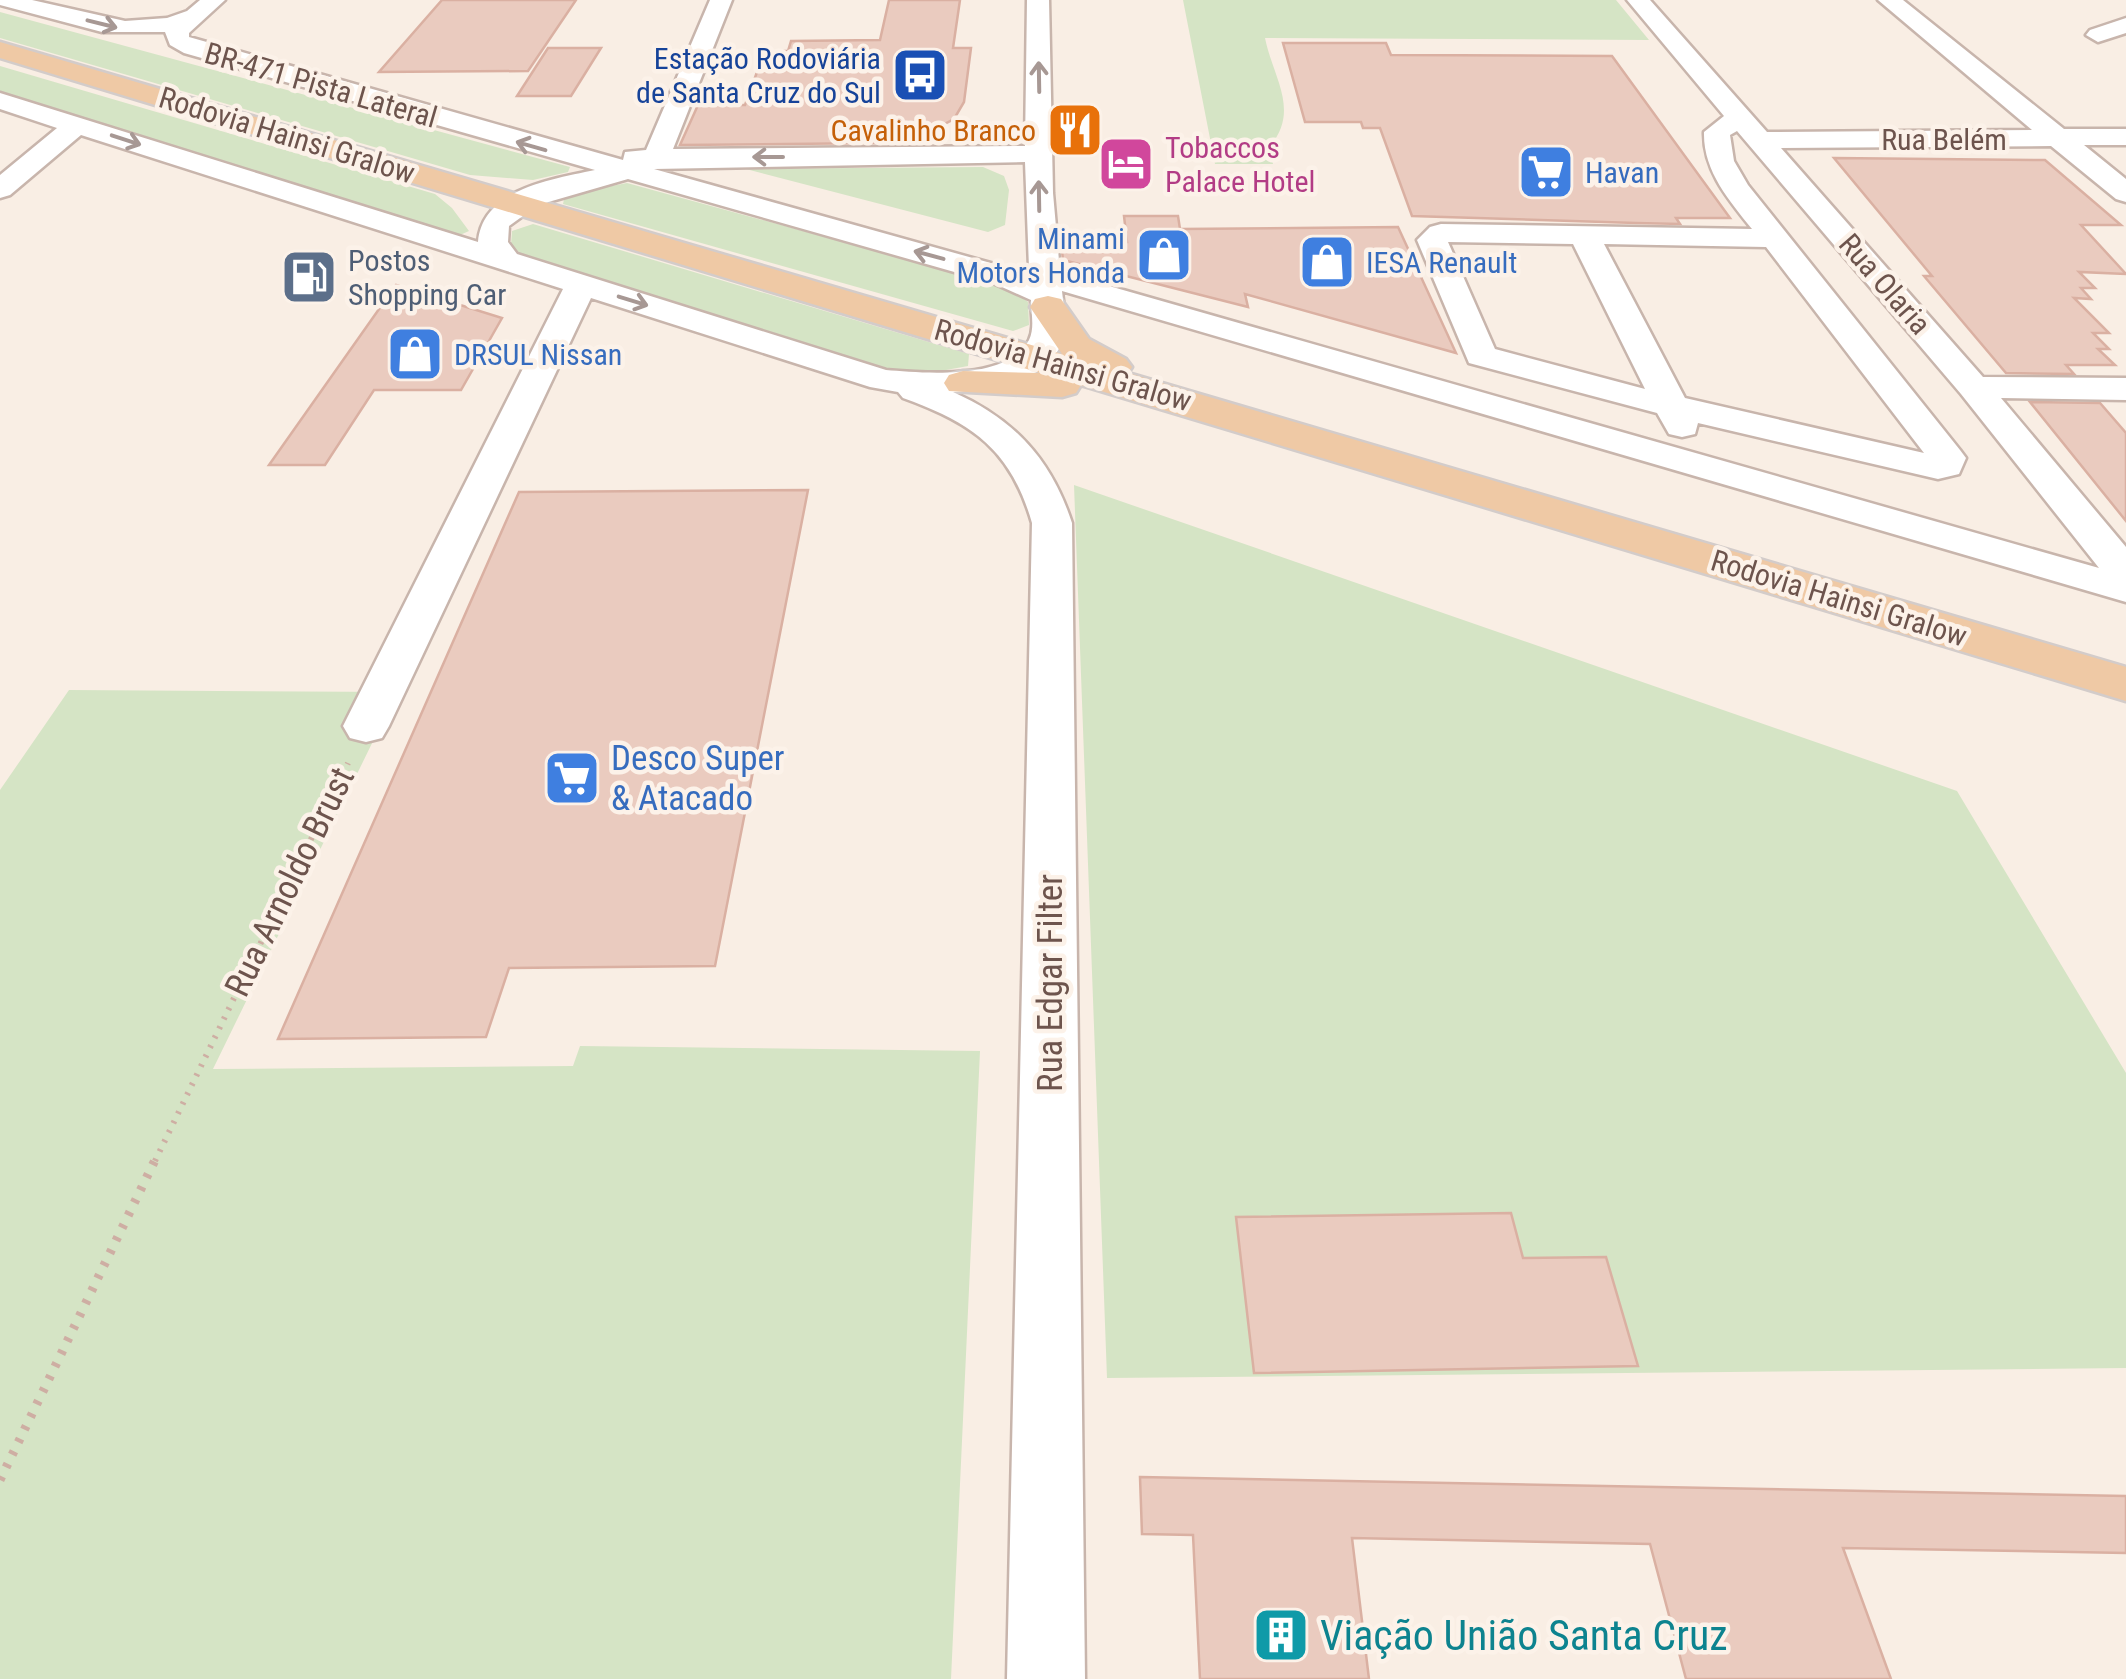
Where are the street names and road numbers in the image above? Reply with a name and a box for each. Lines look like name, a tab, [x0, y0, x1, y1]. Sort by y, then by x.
street label: BR-471 Pista Lateral	[201, 35, 441, 135]
street label: Rodovia Hainsi Gralow	[155, 79, 419, 191]
street label: Rua Belém	[1881, 122, 2007, 157]
street label: Rua Olaria	[1832, 227, 1938, 341]
street label: Rodovia Hainsi Gralow	[931, 312, 1195, 418]
street label: Rodovia Hainsi Gralow	[1707, 542, 1971, 654]
street label: Rua Arnoldo Brust	[217, 761, 363, 1003]
street label: Rua Edgar Filter	[1030, 874, 1071, 1092]

